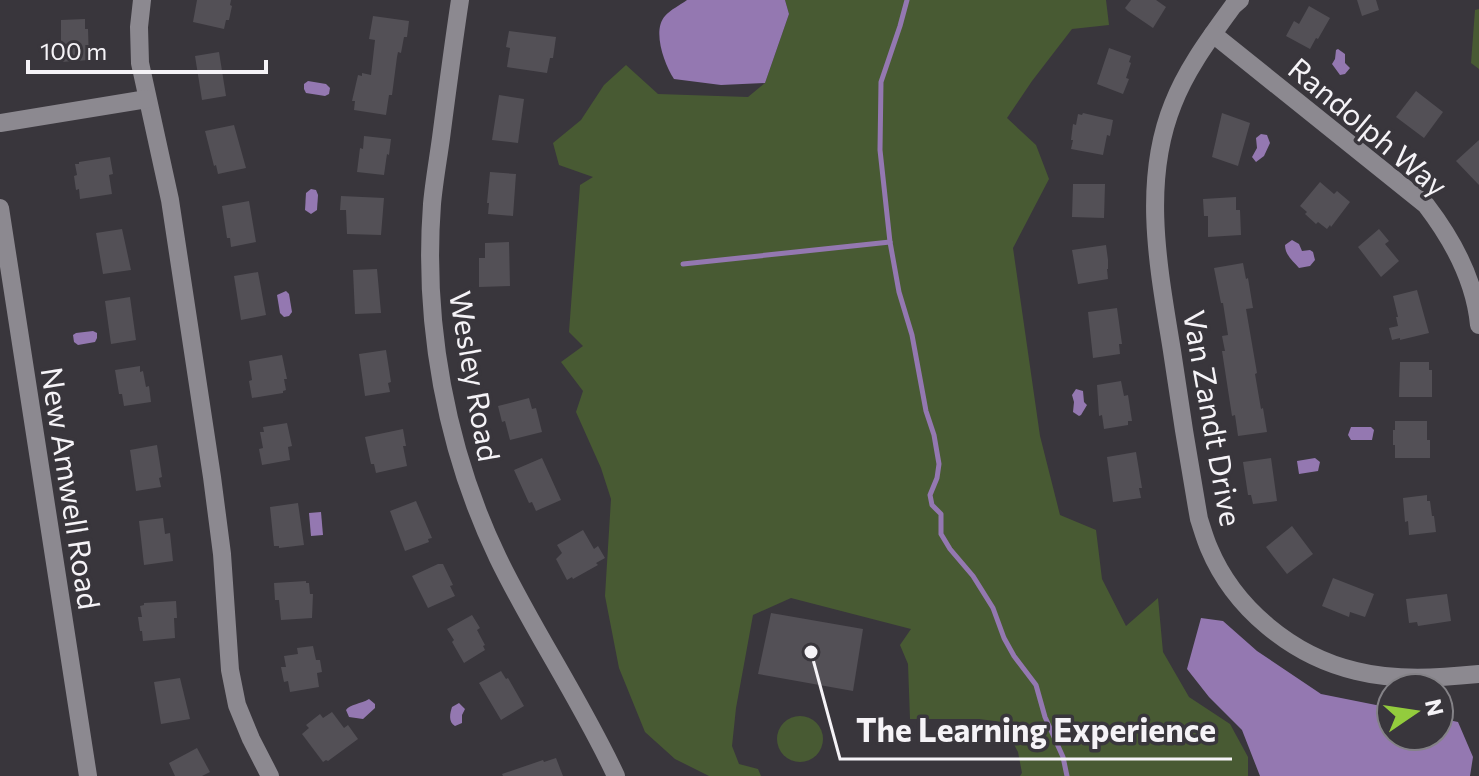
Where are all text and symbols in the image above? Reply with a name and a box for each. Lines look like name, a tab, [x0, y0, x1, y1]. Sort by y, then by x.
scale bar	[28, 24, 266, 74]
text: 100 m	[40, 36, 107, 65]
street label: Randolph Way	[1282, 49, 1456, 203]
street label: Wesley Road	[443, 288, 509, 464]
street label: Van Zandt Drive	[1177, 307, 1251, 529]
street label: New Amwell Road	[35, 364, 109, 612]
north arrow	[1375, 672, 1455, 752]
text: N	[1420, 696, 1450, 718]
callout: The Learning Experience	[840, 703, 1232, 759]
text: The Learning Experience	[856, 709, 1216, 749]

